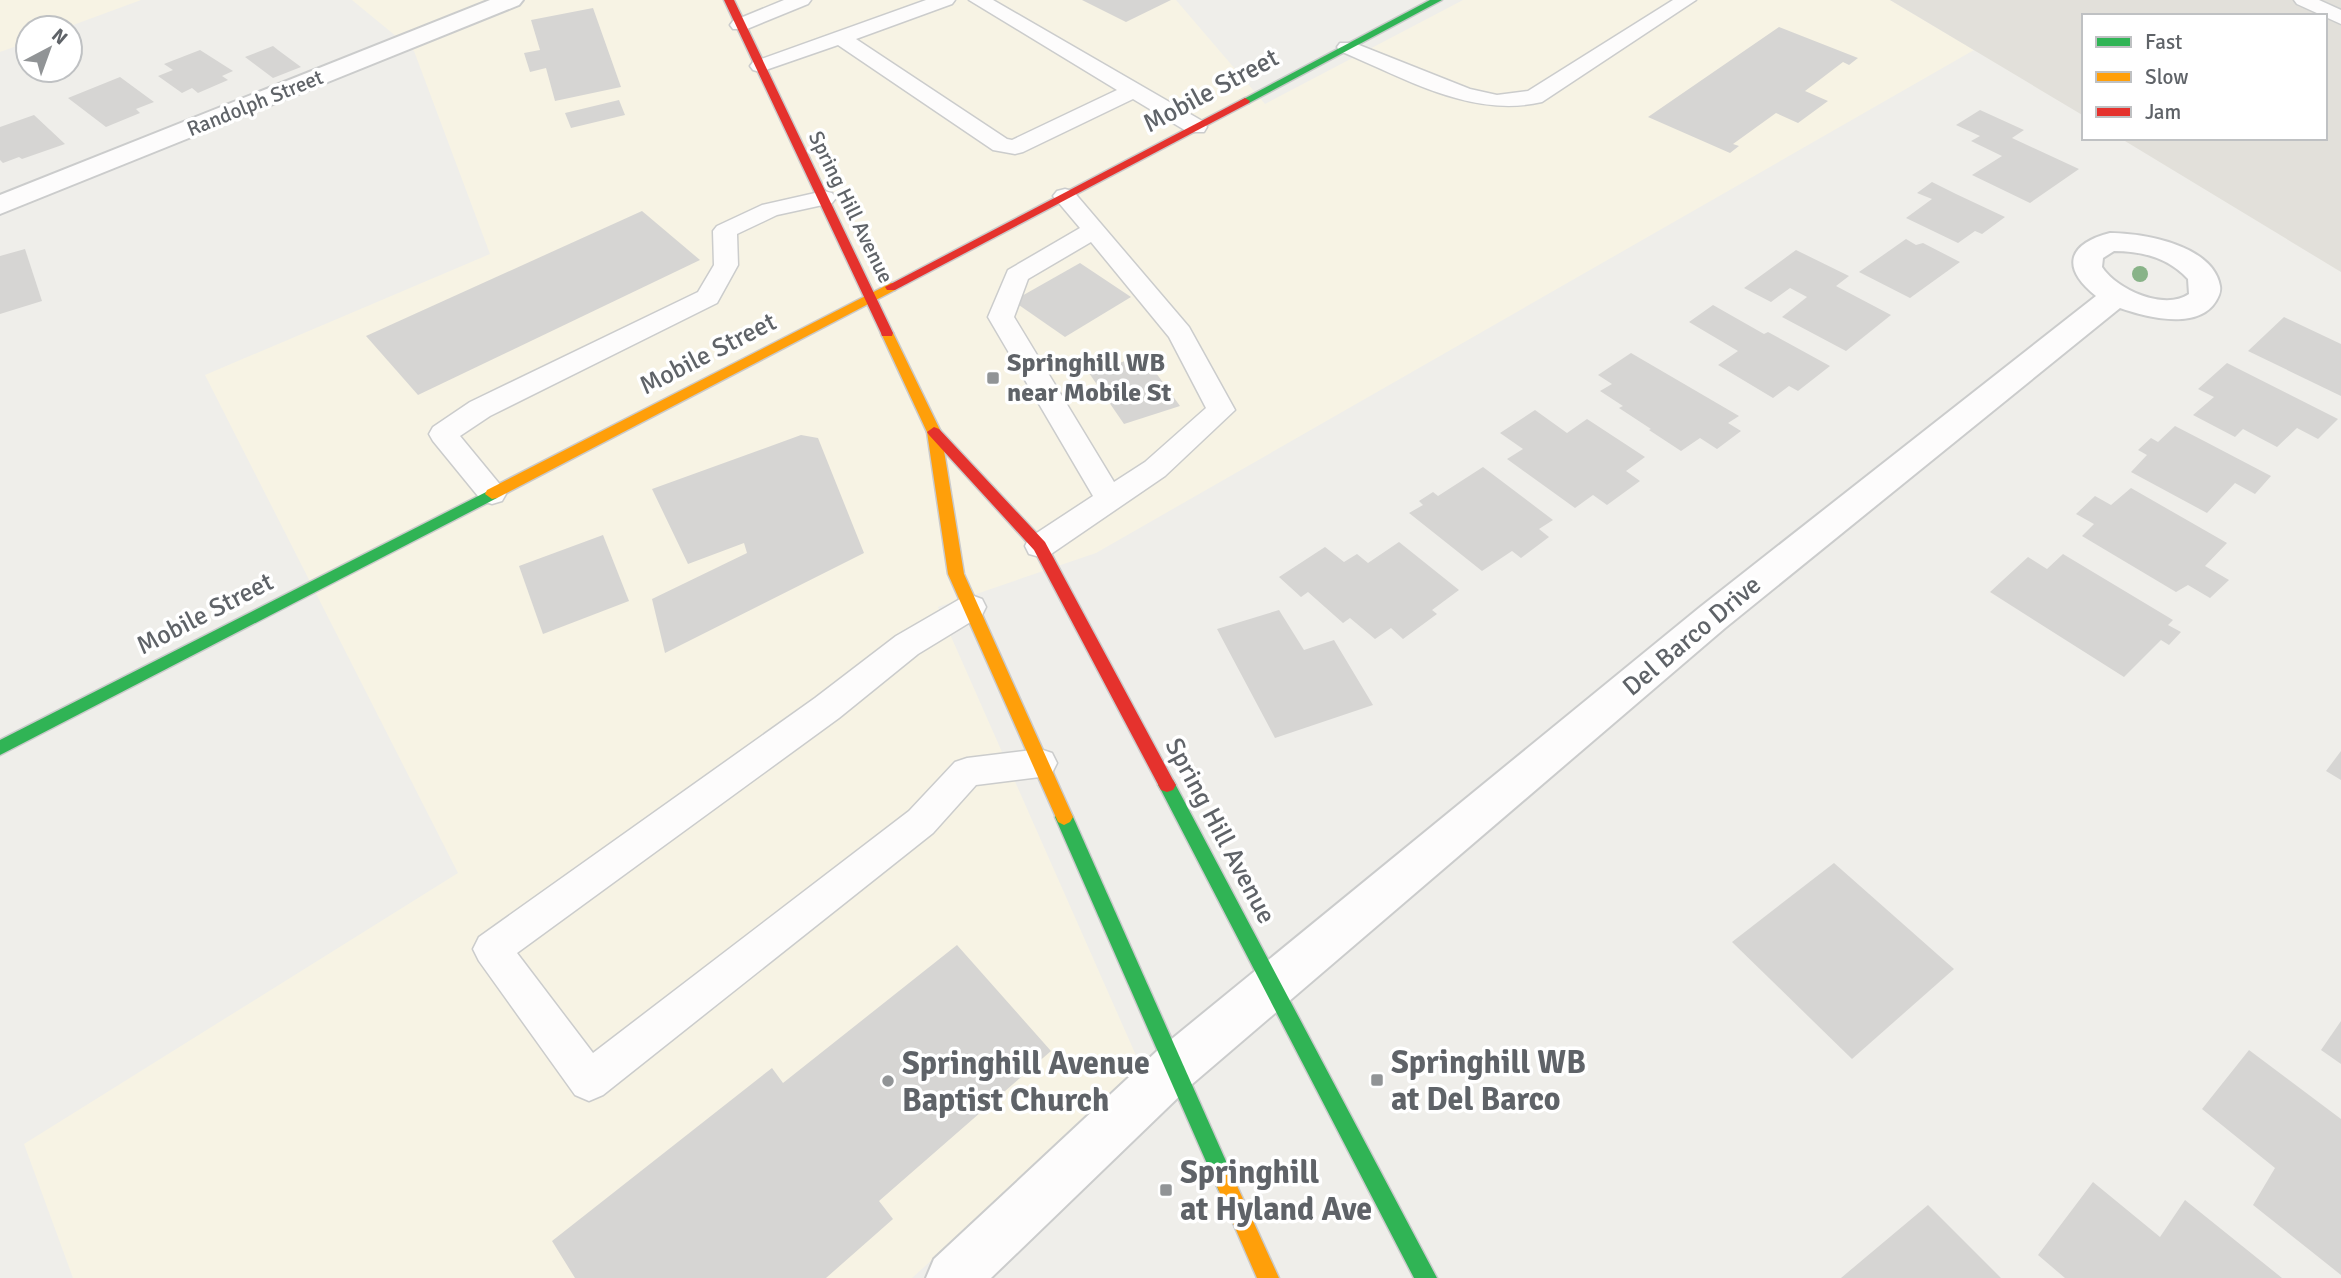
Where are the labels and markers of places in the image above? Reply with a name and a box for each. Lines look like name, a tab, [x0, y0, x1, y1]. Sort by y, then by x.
place label: Springhill WB near Mobile St	[1007, 347, 1171, 409]
marker: Springhill WB near Mobile St	[985, 370, 1001, 386]
place label: Springhill WB at Del Barco	[1391, 1043, 1586, 1119]
place label: Springhill Avenue Baptist Church	[902, 1044, 1150, 1120]
marker: Springhill WB at Del Barco	[1369, 1072, 1385, 1088]
marker: Springhill Avenue Baptist Church	[880, 1073, 896, 1089]
place label: Springhill at Hyland Ave	[1180, 1153, 1372, 1229]
marker: Springhill at Hyland Ave	[1158, 1182, 1174, 1198]

